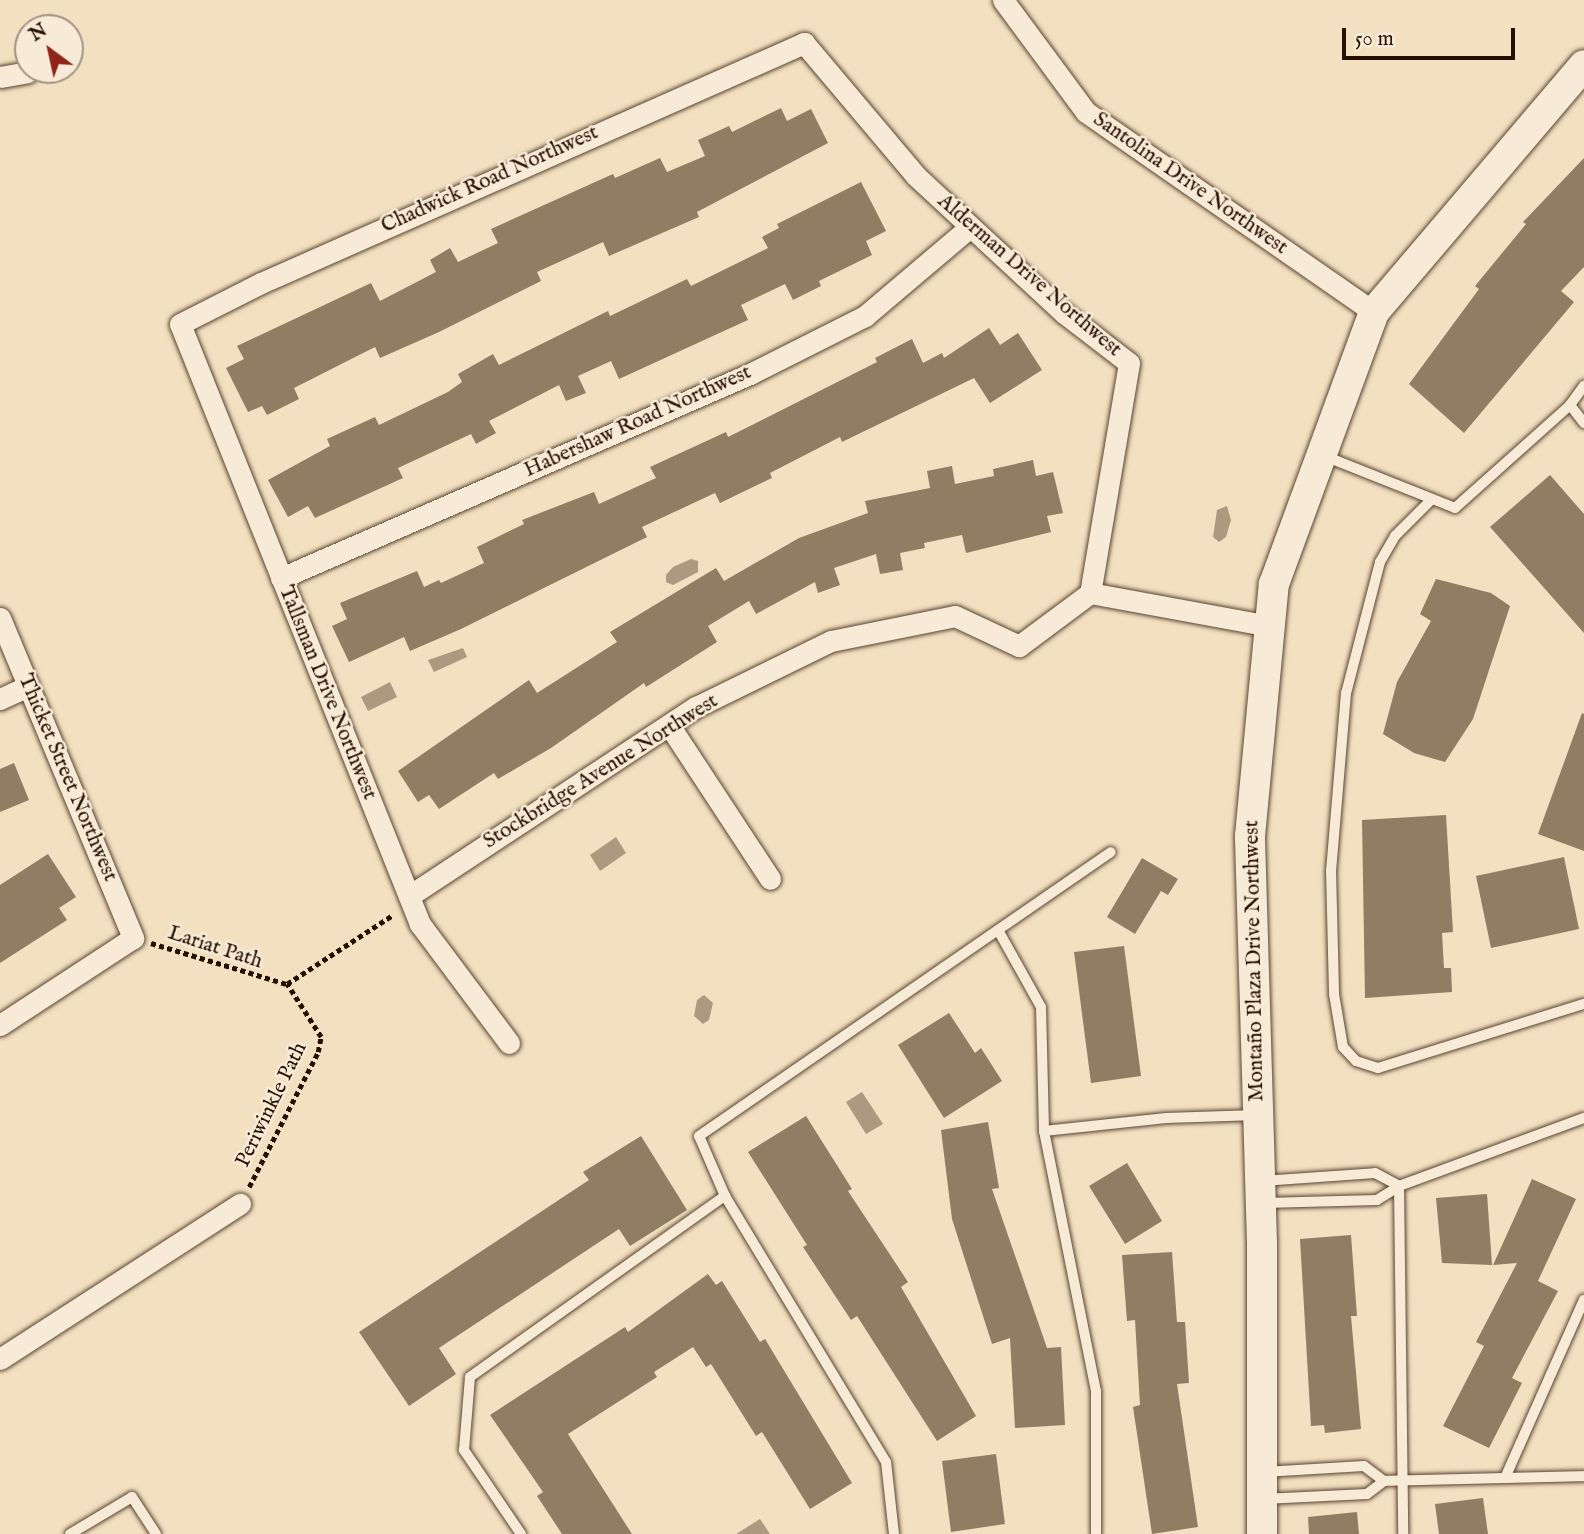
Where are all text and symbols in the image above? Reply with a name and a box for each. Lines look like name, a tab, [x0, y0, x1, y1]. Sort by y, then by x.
north arrow	[14, 14, 84, 84]
scale bar	[1346, 14, 1519, 58]
text: N	[25, 19, 52, 48]
text: 50 m	[1355, 26, 1394, 53]
street label: Santolina Drive Northwest	[1088, 107, 1292, 261]
street label: Chadwick Road Northwest	[378, 121, 602, 239]
street label: Alderman Drive Northwest	[932, 189, 1126, 363]
street label: Habershaw Road Northwest	[521, 360, 755, 484]
street label: Tallsman Drive Northwest	[272, 582, 382, 804]
street label: Thicket Street Northwest	[12, 670, 122, 886]
street label: Stockbridge Avenue Northwest	[479, 689, 723, 855]
street label: Montaño Plaza Drive Northwest	[1240, 820, 1270, 1102]
street label: Lariat Path	[165, 921, 265, 975]
street label: Periwinkle Path	[231, 1038, 313, 1172]

